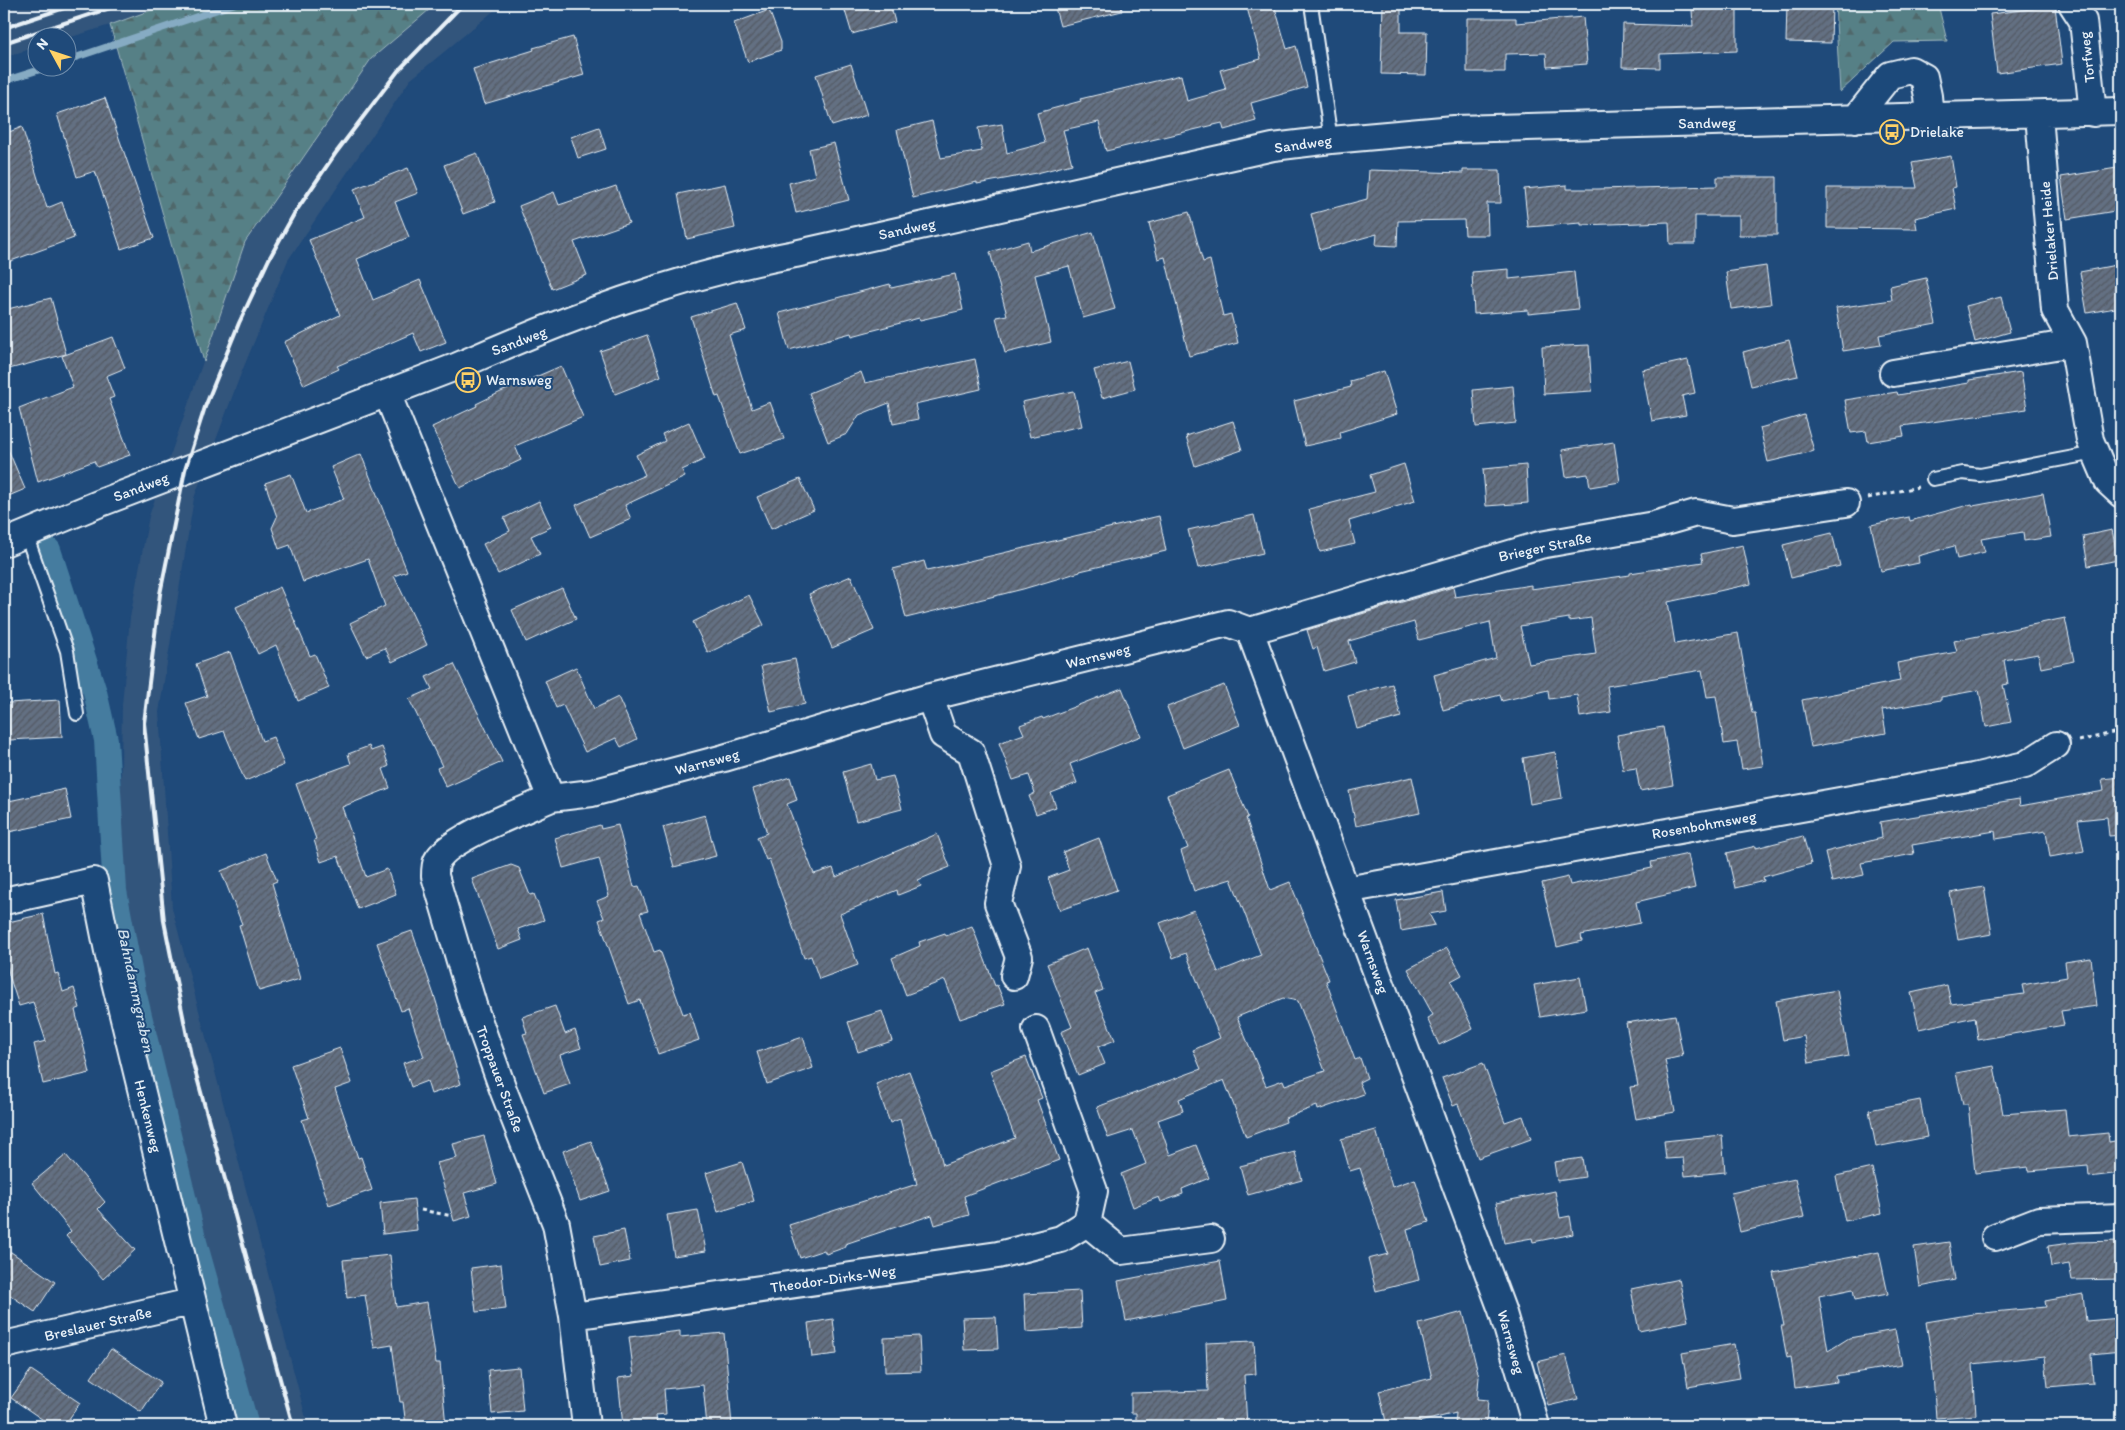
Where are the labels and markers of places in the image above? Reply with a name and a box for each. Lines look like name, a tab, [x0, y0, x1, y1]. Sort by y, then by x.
bus stop icon: Drielake	[1879, 119, 1905, 145]
place label: Drielake	[1910, 123, 1964, 141]
bus stop icon: Warnsweg	[455, 367, 481, 393]
place label: Warnsweg	[486, 371, 552, 389]

